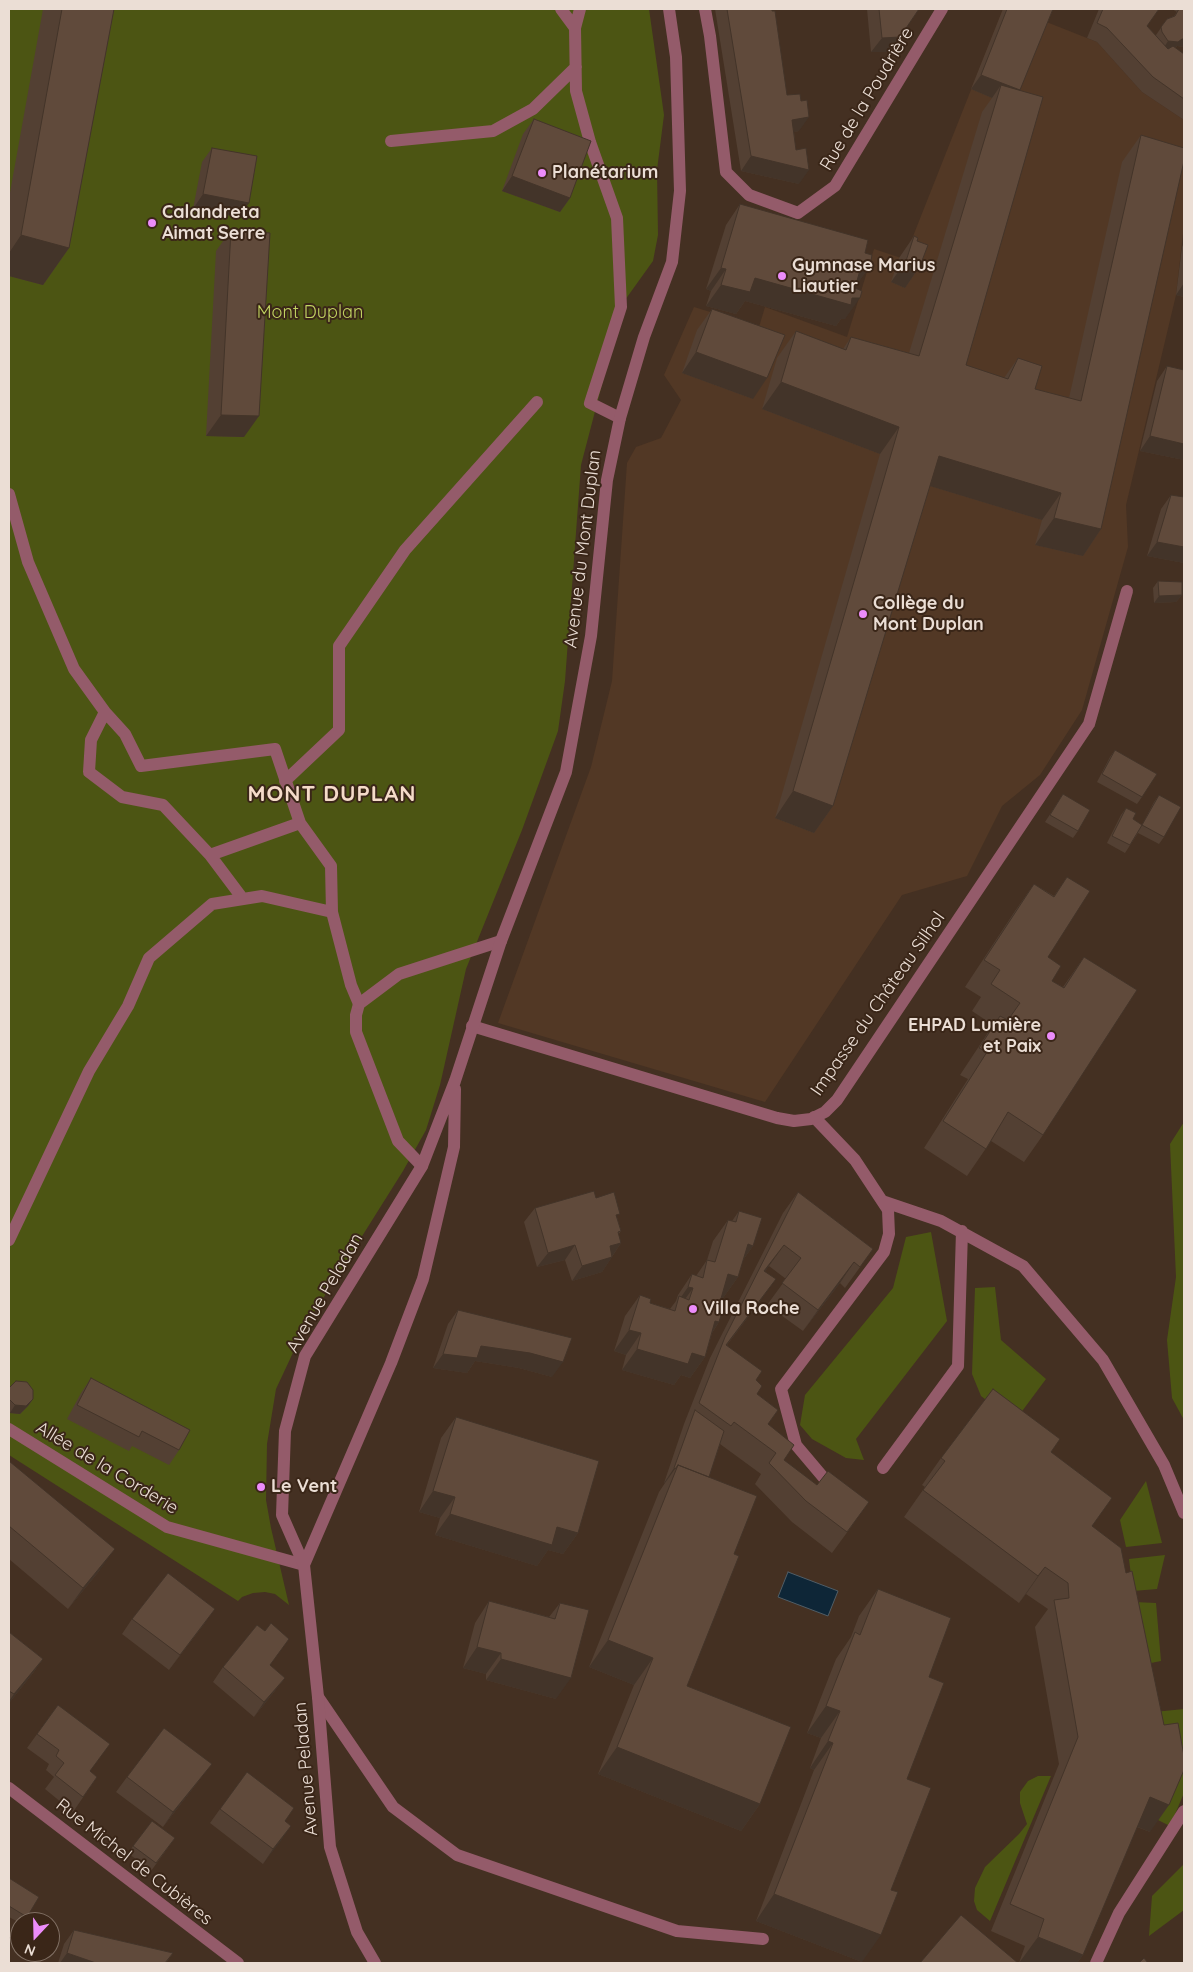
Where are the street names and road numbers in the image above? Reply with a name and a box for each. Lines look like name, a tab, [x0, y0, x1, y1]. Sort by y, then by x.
street label: Rue de la Poudrière	[816, 23, 918, 175]
street label: Avenue du Mont Duplan	[560, 449, 606, 649]
street label: Impasse du Château Silhol	[806, 908, 950, 1100]
street label: Avenue Peladan	[282, 1229, 368, 1357]
street label: Allée de la Corderie	[32, 1417, 182, 1519]
street label: Avenue Peladan	[289, 1701, 323, 1837]
street label: Rue Michel de Cubières	[51, 1794, 217, 1930]

